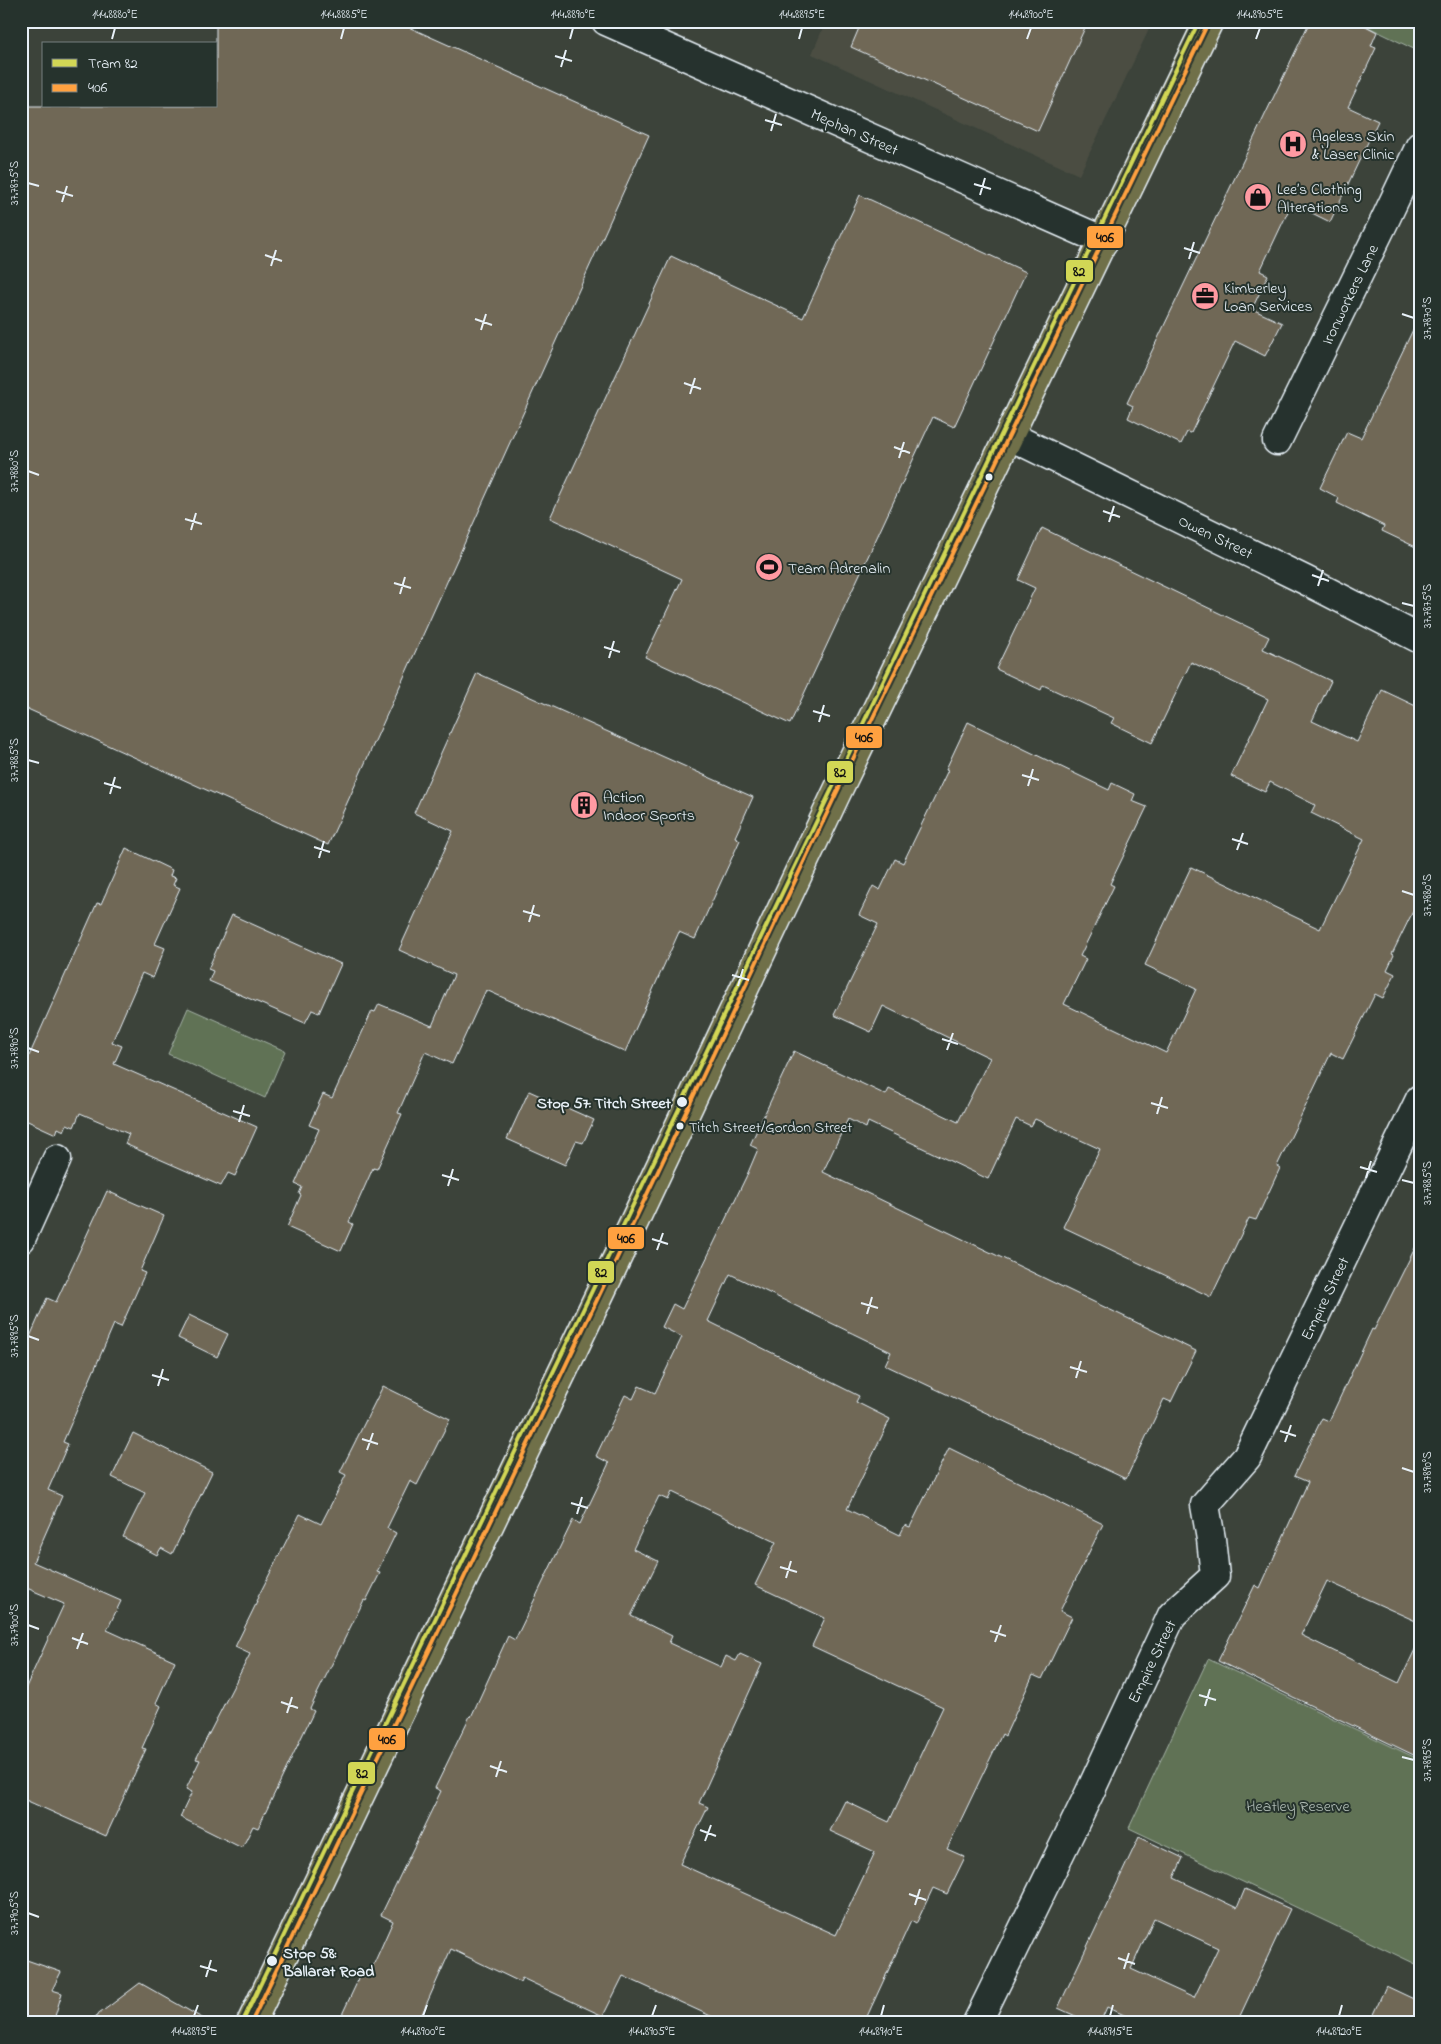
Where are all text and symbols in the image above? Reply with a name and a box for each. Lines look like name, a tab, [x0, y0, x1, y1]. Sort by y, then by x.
text: 144.8880°E	[92, 6, 138, 24]
text: 144.8885°E	[320, 6, 368, 24]
text: 144.8890°E	[551, 6, 595, 24]
text: 144.8895°E	[779, 6, 825, 24]
text: 144.8900°E	[1008, 6, 1054, 24]
text: 144.8905°E	[1237, 6, 1283, 24]
legend	[42, 42, 218, 108]
text: Tram 82	[88, 53, 138, 75]
text: 406	[88, 77, 108, 99]
street label: Mephan Street	[807, 103, 902, 163]
place label: Ageless Skin & Laser Clinic	[1312, 125, 1395, 167]
hospital icon: Ageless Skin & Laser Clinic	[1278, 129, 1308, 159]
text: 37.7875°S	[6, 160, 24, 205]
place label: Lee’s Clothing Alterations	[1277, 178, 1362, 220]
shop icon: Lee’s Clothing Alterations	[1243, 182, 1273, 212]
line badge: 406	[1086, 225, 1124, 249]
text: 406	[1095, 228, 1115, 249]
street label: Ironworkers Lane	[1316, 240, 1386, 349]
line badge: 82	[1065, 259, 1094, 283]
text: 82	[1072, 262, 1085, 283]
place label: Kimberley Loan Services	[1224, 277, 1313, 319]
office icon: Kimberley Loan Services	[1190, 281, 1220, 311]
text: 37.7870°S	[1419, 296, 1437, 339]
text: 37.7880°S	[6, 450, 24, 492]
unlabelled marker	[984, 472, 994, 482]
street label: Owen Street	[1174, 509, 1257, 566]
sports icon: Team Adrenalin	[754, 552, 784, 582]
place label: Team Adrenalin	[788, 557, 890, 581]
text: 37.7875°S	[1419, 583, 1437, 628]
line badge: 406	[845, 725, 883, 749]
text: 406	[854, 728, 874, 749]
text: 37.7885°S	[6, 738, 24, 782]
line badge: 82	[826, 760, 854, 784]
text: 82	[833, 763, 846, 784]
place label: Action Indoor Sports	[603, 786, 695, 828]
building icon: Action Indoor Sports	[569, 790, 599, 820]
text: 37.7880°S	[1419, 874, 1437, 916]
text: 37.7890°S	[6, 1027, 24, 1069]
place label: Stop 57: Titch Street	[537, 1092, 672, 1116]
marker: Stop 57: Titch Street	[675, 1095, 689, 1109]
place label: Titch Street/Gordon Street	[689, 1117, 852, 1139]
marker: Titch Street/Gordon Street	[675, 1121, 685, 1131]
text: 37.7885°S	[1419, 1161, 1437, 1205]
line badge: 406	[607, 1226, 645, 1250]
text: 406	[616, 1229, 636, 1250]
street label: Empire Street	[1295, 1253, 1357, 1345]
line badge: 82	[587, 1260, 615, 1284]
text: 82	[594, 1263, 607, 1284]
text: 37.7895°S	[6, 1314, 24, 1358]
text: 37.7890°S	[1419, 1451, 1437, 1493]
text: 37.7900°S	[6, 1604, 24, 1646]
street label: Empire Street	[1122, 1616, 1184, 1708]
line badge: 406	[368, 1727, 406, 1751]
text: 406	[377, 1730, 397, 1751]
text: 37.7895°S	[1419, 1738, 1437, 1782]
line badge: 82	[347, 1761, 376, 1785]
text: 82	[355, 1764, 368, 1785]
park label: Heatley Reserve	[1246, 1795, 1350, 1819]
text: 37.7905°S	[6, 1891, 24, 1935]
place label: Stop 58: Ballarat Road	[282, 1942, 374, 1984]
marker: Stop 58: Ballarat Road	[265, 1954, 279, 1968]
text: 144.8895°E	[171, 2023, 217, 2041]
text: 144.8900°E	[400, 2023, 446, 2041]
text: 144.8905°E	[629, 2023, 675, 2041]
text: 144.8910°E	[859, 2023, 903, 2041]
text: 144.8915°E	[1087, 2023, 1133, 2041]
text: 144.8920°E	[1316, 2023, 1362, 2041]

